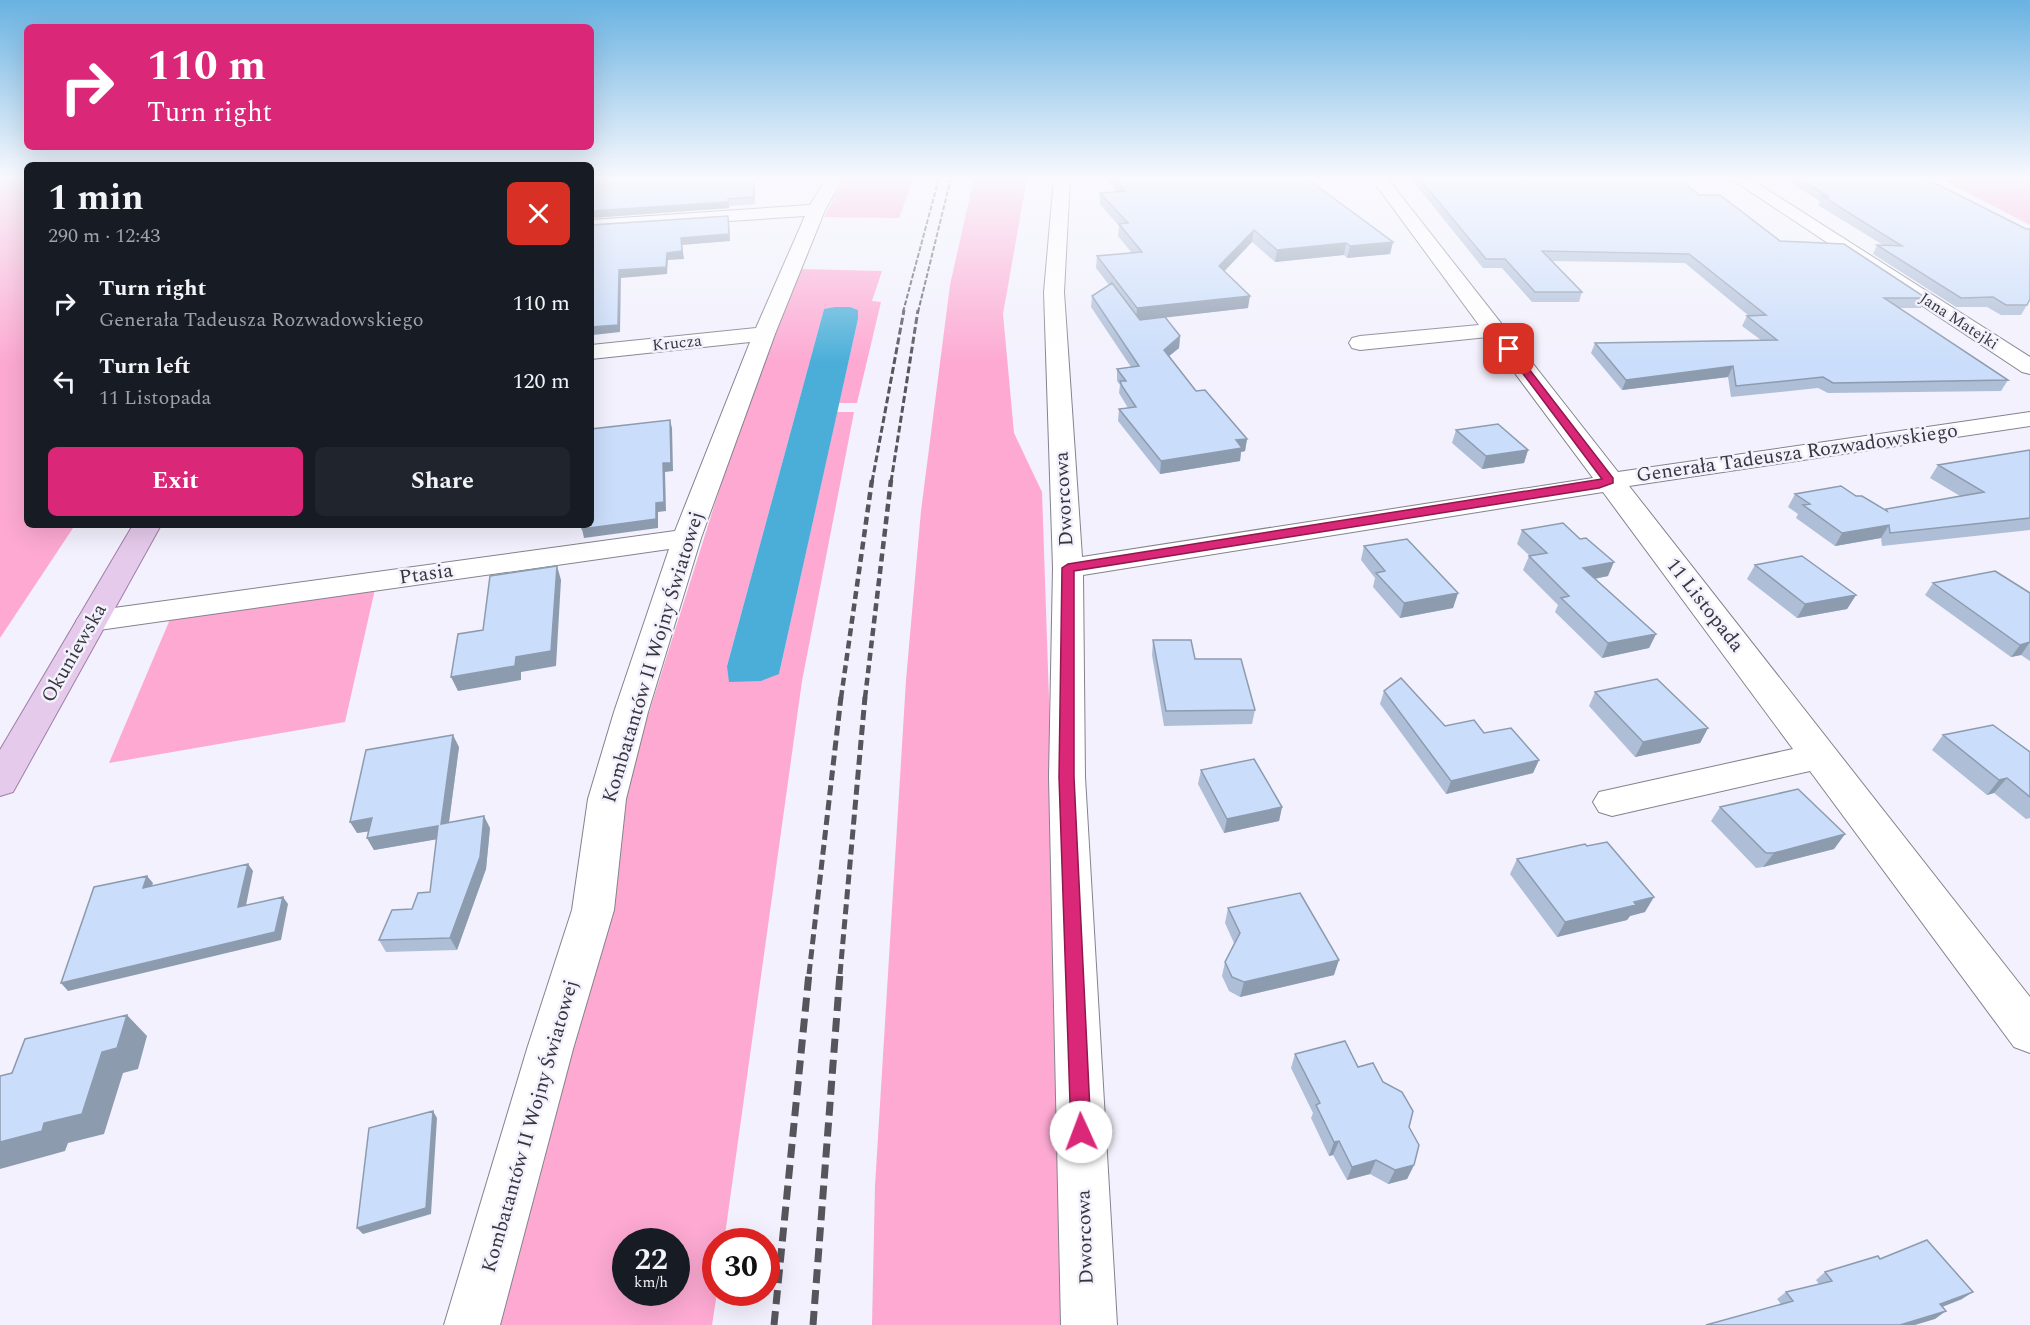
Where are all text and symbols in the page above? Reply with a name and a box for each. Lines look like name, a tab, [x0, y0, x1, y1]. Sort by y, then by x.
text: 110 m	[147, 35, 266, 98]
icon: right	[48, 48, 126, 126]
text: Turn right	[147, 92, 272, 134]
text: 1 min	[48, 171, 144, 226]
button: close	[507, 182, 570, 245]
text: 290 m · 12:43	[48, 221, 160, 251]
text: Turn right	[99, 272, 206, 305]
street label: Jana Matejki	[1915, 286, 2003, 356]
icon: right	[48, 287, 81, 320]
text: 110 m	[513, 287, 570, 320]
text: Generała Tadeusza Rozwadowskiego	[99, 305, 423, 335]
pin	[1483, 323, 1534, 374]
street label: Krucza	[651, 328, 703, 358]
icon: arrive	[1492, 332, 1525, 365]
text: Turn left	[99, 350, 191, 383]
icon: left	[48, 365, 81, 398]
text: 120 m	[513, 365, 570, 398]
text: 11 Listopada	[99, 383, 211, 413]
street label: Generała Tadeusza Rozwadowskiego	[1634, 416, 1960, 490]
button: Exit	[48, 447, 303, 516]
button: Share	[315, 447, 570, 516]
street label: Dworcowa	[1047, 451, 1081, 547]
street label: Kombatantów II Wojny Światowej	[594, 508, 712, 806]
street label: 11 Listopada	[1659, 551, 1752, 659]
street label: Ptasia	[397, 555, 455, 593]
street label: Okuniewska	[33, 598, 115, 708]
street label: Kombatantów II Wojny Światowej	[474, 976, 586, 1276]
position arrow	[1049, 1100, 1113, 1164]
street label: Dworcowa	[1068, 1189, 1102, 1285]
speed limit sign: 30	[702, 1228, 780, 1306]
text: 22	[634, 1237, 668, 1283]
text: km/h	[634, 1271, 668, 1294]

